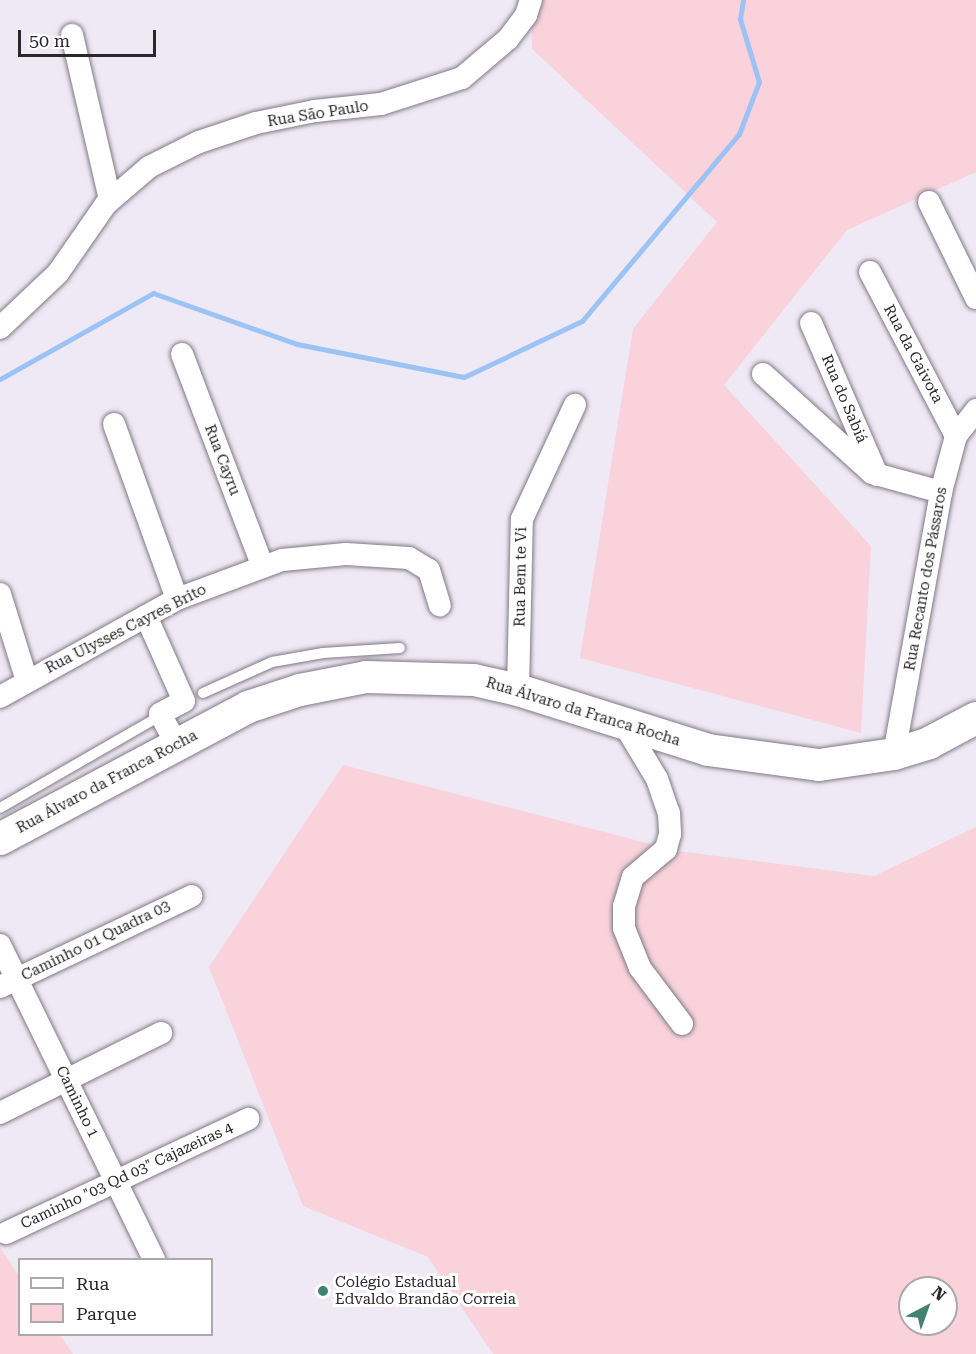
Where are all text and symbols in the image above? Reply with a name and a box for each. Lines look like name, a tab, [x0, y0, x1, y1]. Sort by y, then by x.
scale bar	[21, 18, 159, 56]
text: 50 m	[29, 30, 70, 51]
street label: Rua São Paulo	[266, 97, 370, 131]
street label: Rua da Gaivota	[879, 302, 947, 406]
street label: Rua do Sabiá	[817, 352, 871, 446]
street label: Rua Cayru	[200, 422, 244, 498]
street label: Rua Recanto dos Pássaros	[901, 486, 951, 672]
street label: Rua Bem te Vi	[511, 527, 531, 627]
street label: Rua Ulysses Cayres Brito	[42, 581, 210, 677]
street label: Rua Álvaro da Franca Rocha	[484, 674, 682, 750]
street label: Rua Álvaro da Franca Rocha	[13, 727, 201, 837]
street label: Caminho 01 Quadra 03	[18, 897, 174, 985]
street label: Caminho 1	[52, 1063, 102, 1141]
street label: Caminho "03 Qd 03" Cajazeiras 4	[18, 1119, 236, 1233]
legend	[18, 1258, 213, 1336]
text: Rua	[76, 1273, 109, 1294]
place label: Colégio Estadual Edvaldo Brandão Correia	[335, 1273, 516, 1308]
north arrow	[898, 1276, 958, 1336]
text: N	[928, 1282, 950, 1305]
marker: Colégio Estadual Edvaldo Brandão Correia	[316, 1284, 330, 1298]
text: Parque	[76, 1303, 137, 1324]

